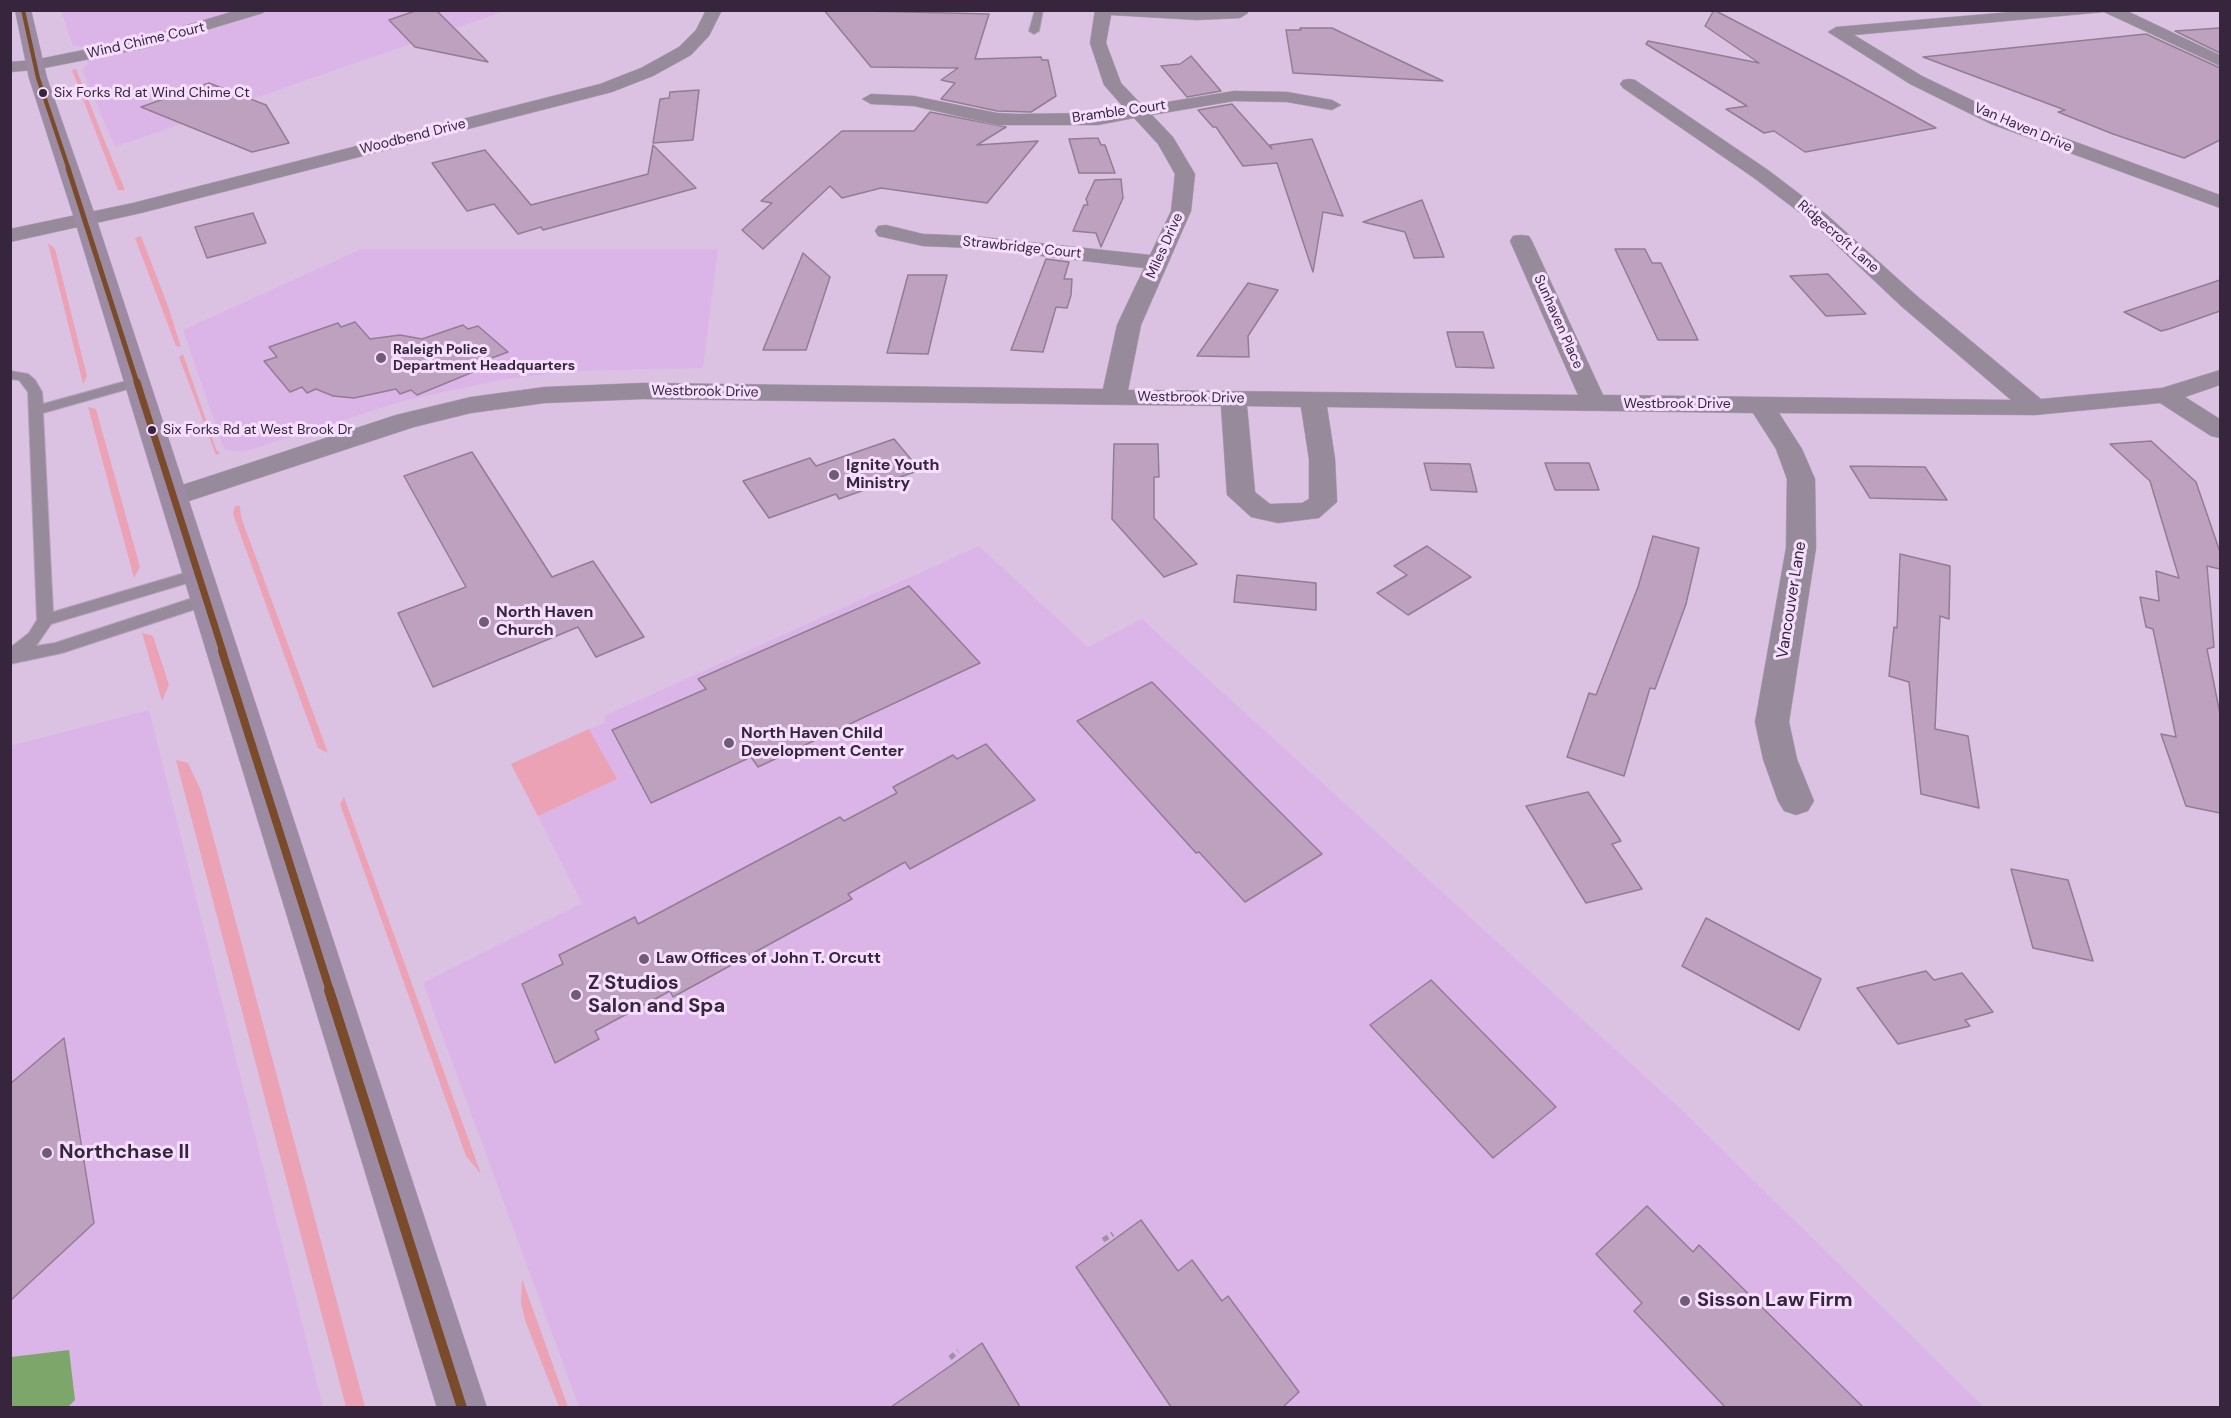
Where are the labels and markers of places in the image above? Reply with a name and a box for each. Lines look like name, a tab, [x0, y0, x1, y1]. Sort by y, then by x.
place label: Six Forks Rd at Wind Chime Ct	[54, 85, 250, 101]
marker: Six Forks Rd at Wind Chime Ct	[37, 87, 49, 99]
place label: Raleigh Police Department Headquarters	[393, 342, 575, 374]
marker: Raleigh Police Department Headquarters	[374, 351, 388, 365]
place label: Six Forks Rd at West Brook Dr	[163, 422, 353, 438]
marker: Six Forks Rd at West Brook Dr	[146, 424, 158, 436]
place label: Ignite Youth Ministry	[846, 456, 939, 494]
marker: Ignite Youth Ministry	[827, 468, 841, 482]
place label: North Haven Church	[496, 603, 593, 641]
marker: North Haven Church	[477, 615, 491, 629]
place label: North Haven Child Development Center	[741, 724, 904, 762]
marker: North Haven Child Development Center	[722, 736, 736, 750]
place label: Law Offices of John T. Orcutt	[656, 949, 881, 969]
marker: Law Offices of John T. Orcutt	[637, 952, 651, 966]
place label: Z Studios Salon and Spa	[588, 972, 725, 1019]
marker: Z Studios Salon and Spa	[569, 988, 583, 1002]
place label: Northchase II	[59, 1141, 189, 1165]
marker: Northchase II	[40, 1146, 54, 1160]
place label: Sisson Law Firm	[1697, 1289, 1853, 1313]
marker: Sisson Law Firm	[1678, 1294, 1692, 1308]

